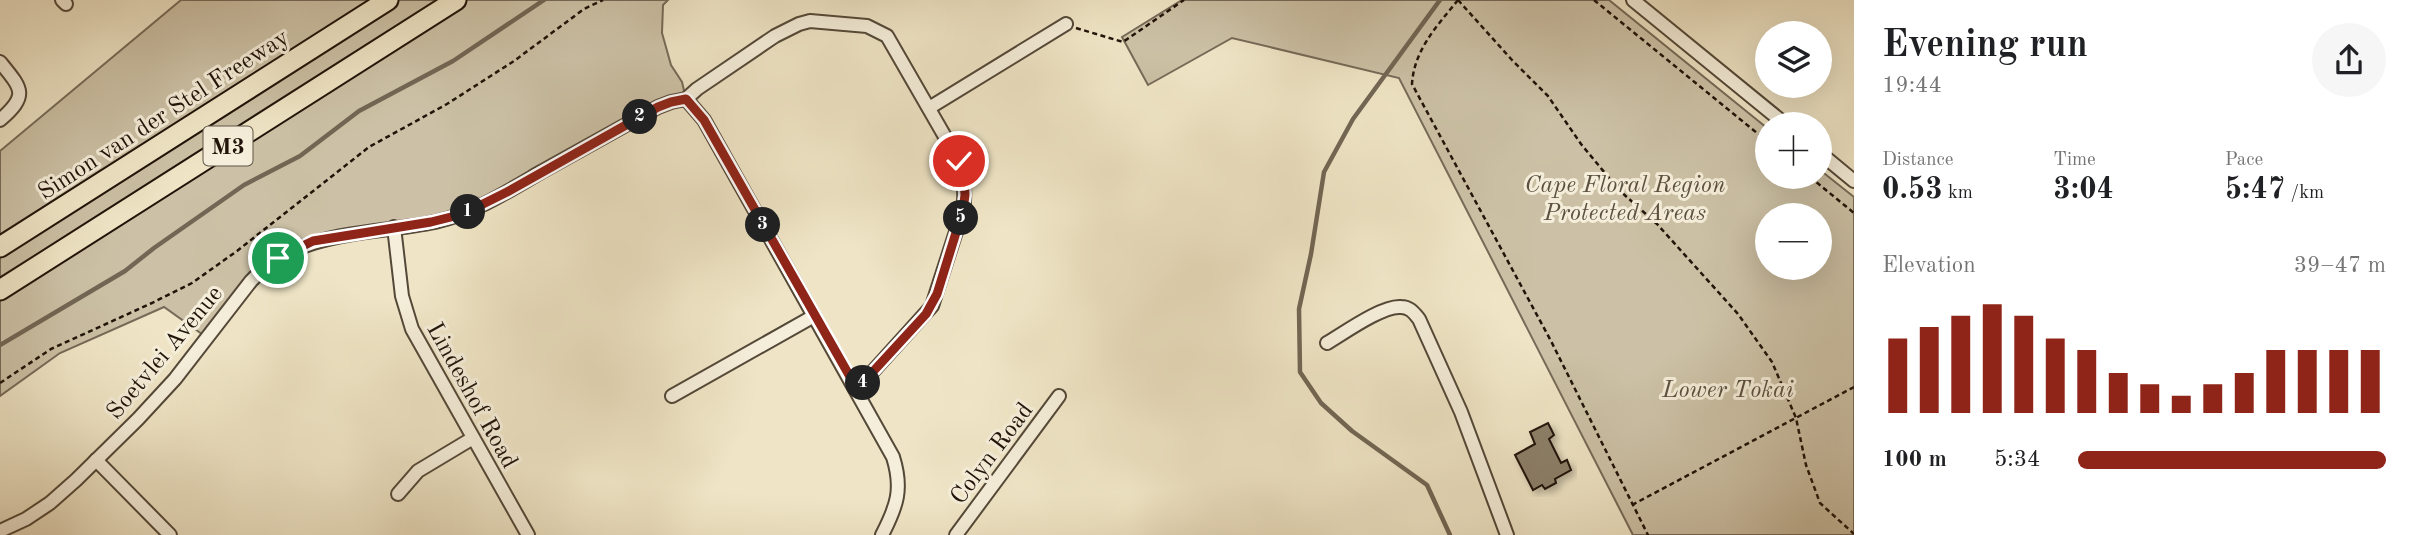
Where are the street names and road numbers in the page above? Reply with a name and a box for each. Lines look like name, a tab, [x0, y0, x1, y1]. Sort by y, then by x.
street label: Simon van der Stel Freeway	[35, 26, 294, 206]
road number: M3	[204, 127, 252, 166]
street label: Soetvlei Avenue	[103, 282, 228, 425]
street label: Lindeshof Road	[421, 319, 521, 473]
street label: Colyn Road	[947, 399, 1038, 509]

